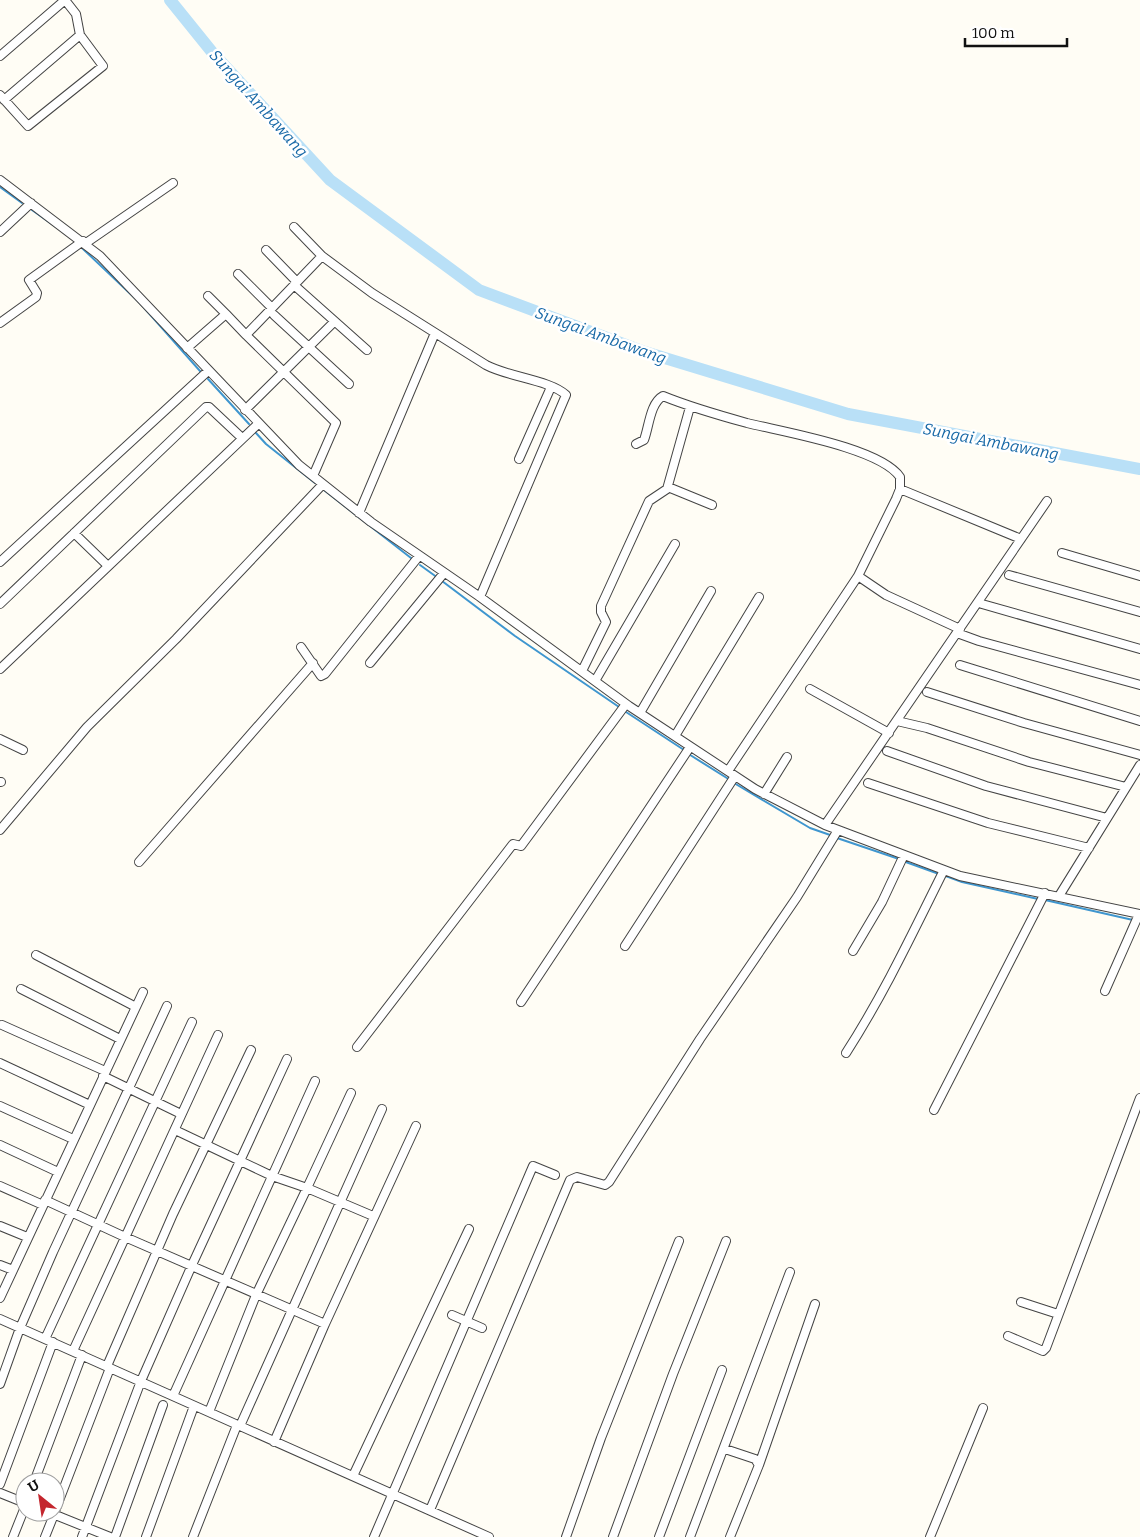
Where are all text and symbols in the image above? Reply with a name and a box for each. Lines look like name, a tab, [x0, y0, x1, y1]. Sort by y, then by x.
scale bar	[965, 15, 1068, 47]
text: 100 m	[972, 24, 1015, 42]
water label: Sungai Ambawang	[205, 46, 312, 161]
water label: Sungai Ambawang	[533, 303, 669, 368]
water label: Sungai Ambawang	[921, 419, 1060, 464]
north arrow	[15, 1472, 65, 1522]
text: U	[25, 1476, 43, 1496]

